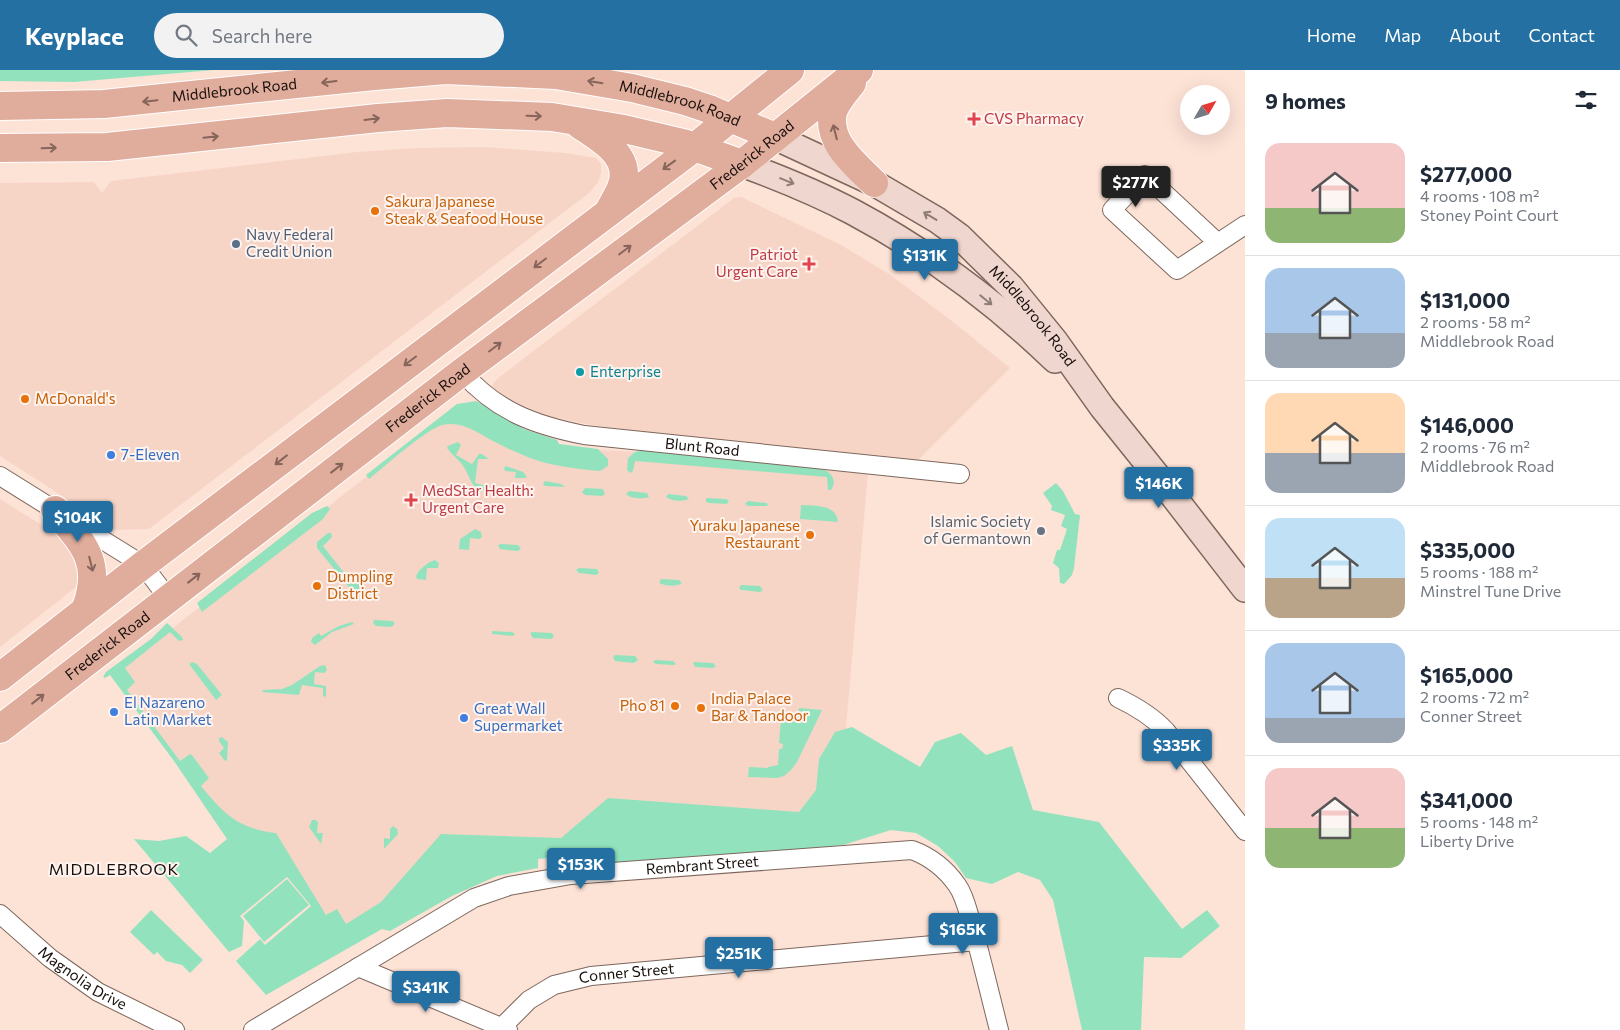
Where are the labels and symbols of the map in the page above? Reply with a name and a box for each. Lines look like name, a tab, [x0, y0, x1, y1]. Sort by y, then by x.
street label: Middlebrook Road	[171, 74, 298, 105]
one-way arrow	[588, 76, 604, 86]
street label: Middlebrook Road	[618, 76, 743, 129]
one-way arrow	[321, 77, 337, 87]
north arrow	[1180, 85, 1230, 135]
one-way arrow	[142, 96, 158, 105]
place label: CVS Pharmacy	[984, 109, 1084, 127]
one-way arrow	[526, 112, 542, 121]
marker: CVS Pharmacy	[968, 113, 980, 125]
one-way arrow	[364, 114, 380, 124]
street label: Frederick Road	[706, 116, 797, 193]
one-way arrow	[830, 124, 839, 140]
one-way arrow	[202, 132, 218, 141]
one-way arrow	[40, 144, 56, 153]
one-way arrow	[662, 160, 676, 170]
pin: $277K	[1101, 166, 1171, 208]
one-way arrow	[779, 177, 794, 187]
place label: Sakura Japanese Steak & Seafood House	[385, 192, 543, 227]
marker: Sakura Japanese Steak & Seafood House	[369, 205, 381, 217]
one-way arrow	[923, 210, 937, 220]
place label: Navy Federal Credit Union	[246, 225, 334, 260]
marker: Navy Federal Credit Union	[230, 238, 242, 250]
pin: $131K	[890, 238, 960, 281]
one-way arrow	[618, 244, 631, 255]
place label: Patriot Urgent Care	[716, 245, 798, 280]
one-way arrow	[533, 257, 546, 268]
marker: Patriot Urgent Care	[802, 257, 816, 271]
street label: Middlebrook Road	[986, 261, 1080, 369]
one-way arrow	[979, 295, 992, 306]
one-way arrow	[488, 342, 502, 352]
one-way arrow	[404, 356, 417, 367]
street label: Frederick Road	[382, 359, 473, 436]
place label: Enterprise	[590, 362, 661, 380]
marker: Enterprise	[574, 366, 586, 378]
place label: McDonald's	[35, 389, 116, 407]
marker: McDonald's	[19, 393, 31, 405]
street label: Blunt Road	[664, 433, 740, 459]
place label: 7-Eleven	[121, 445, 180, 463]
marker: 7-Eleven	[105, 449, 117, 461]
one-way arrow	[275, 454, 288, 465]
one-way arrow	[330, 462, 343, 473]
pin: $146K	[1124, 466, 1194, 509]
place label: MedStar Health: Urgent Care	[422, 481, 534, 516]
marker: MedStar Health: Urgent Care	[404, 493, 418, 507]
pin: $104K	[43, 500, 113, 543]
place label: Islamic Society of Germantown	[924, 512, 1031, 547]
place label: Yuraku Japanese Restaurant	[690, 516, 800, 551]
marker: Islamic Society of Germantown	[1035, 525, 1047, 537]
marker: Yuraku Japanese Restaurant	[804, 529, 816, 541]
one-way arrow	[87, 556, 96, 572]
place label: Dumpling District	[327, 567, 393, 602]
one-way arrow	[188, 572, 201, 583]
marker: Dumpling District	[311, 580, 323, 592]
street label: Frederick Road	[61, 607, 153, 683]
place label: India Palace Bar & Tandoor	[711, 689, 809, 724]
one-way arrow	[32, 693, 45, 704]
place label: El Nazareno Latin Market	[124, 693, 212, 728]
place label: Pho 81	[620, 696, 665, 714]
place label: Great Wall Supermarket	[474, 699, 563, 734]
marker: Pho 81	[669, 700, 681, 712]
marker: India Palace Bar & Tandoor	[695, 702, 707, 714]
marker: El Nazareno Latin Market	[108, 706, 120, 718]
marker: Great Wall Supermarket	[458, 712, 470, 724]
pin: $335K	[1142, 728, 1212, 771]
pin: $153K	[546, 848, 616, 890]
street label: Rembrant Street	[645, 851, 759, 877]
district label: MIDDLEBROOK	[49, 859, 179, 878]
pin: $165K	[928, 912, 998, 955]
pin: $251K	[704, 936, 774, 979]
street label: Magnolia Drive	[35, 942, 130, 1013]
street label: Conner Street	[577, 959, 675, 987]
pin: $341K	[391, 970, 461, 1013]

